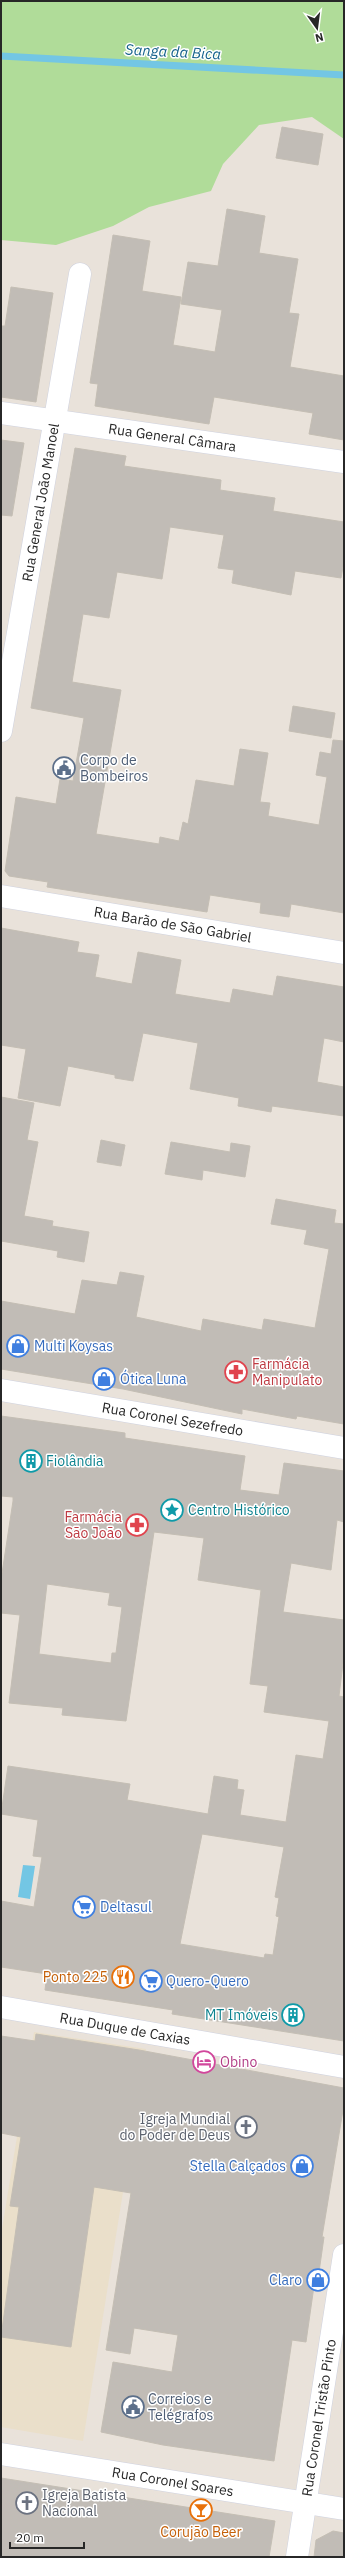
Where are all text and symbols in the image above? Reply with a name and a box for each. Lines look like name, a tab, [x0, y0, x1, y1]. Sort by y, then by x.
north arrow	[297, 8, 337, 48]
text: N	[314, 30, 325, 45]
water label: Sanga da Bica	[125, 39, 222, 64]
street label: Rua General Câmara	[107, 419, 238, 456]
street label: Rua General João Manoel	[18, 422, 63, 583]
place label: Corpo de Bombeiros	[80, 751, 148, 785]
public building icon: Corpo de Bombeiros	[51, 755, 77, 781]
street label: Rua Barão de São Gabriel	[93, 903, 253, 947]
shop icon: Multi Koysas	[5, 1333, 31, 1359]
place label: Multi Koysas	[34, 1337, 113, 1355]
place label: Farmácia Manipulato	[252, 1355, 323, 1389]
pharmacy icon: Farmácia Manipulato	[223, 1359, 249, 1385]
shop icon: Ótica Luna	[91, 1366, 117, 1392]
place label: Ótica Luna	[120, 1369, 187, 1388]
street label: Rua Coronel Sezefredo	[101, 1398, 245, 1440]
building icon: Fiolândia	[18, 1448, 44, 1474]
place label: Fiolândia	[46, 1452, 104, 1470]
place icon: Centro Histórico	[159, 1497, 185, 1523]
place label: Centro Histórico	[188, 1501, 290, 1519]
place label: Farmácia São João	[64, 1508, 123, 1542]
pharmacy icon: Farmácia São João	[124, 1512, 150, 1538]
supermarket icon: Deltasul	[71, 1894, 97, 1920]
place label: Deltasul	[100, 1898, 152, 1916]
restaurant icon: Ponto 225	[110, 1964, 136, 1990]
place label: Ponto 225	[43, 1968, 108, 1986]
supermarket icon: Quero-Quero	[138, 1968, 164, 1994]
place label: Quero-Quero	[166, 1972, 249, 1990]
building icon: MT Imóveis	[280, 2002, 306, 2028]
place label: MT Imóveis	[205, 2006, 278, 2024]
street label: Rua Duque de Caxias	[58, 2008, 192, 2049]
hotel icon: Obino	[191, 2049, 217, 2075]
place label: Obino	[220, 2053, 257, 2071]
place label: Igreja Mundial do Poder de Deus	[119, 2110, 230, 2144]
church icon: Igreja Mundial do Poder de Deus	[233, 2114, 259, 2140]
shop icon: Stella Calçados	[289, 2153, 315, 2179]
place label: Stella Calçados	[190, 2157, 286, 2175]
shop icon: Claro	[305, 2267, 331, 2293]
place label: Claro	[269, 2271, 302, 2289]
street label: Rua Coronel Tristão Pinto	[298, 2338, 340, 2498]
place label: Correios e Telégrafos	[148, 2390, 214, 2424]
public building icon: Correios e Telégrafos	[120, 2394, 146, 2420]
street label: Rua Coronel Soares	[111, 2463, 235, 2500]
place label: Igreja Batista Nacional	[42, 2486, 127, 2520]
church icon: Igreja Batista Nacional	[14, 2490, 40, 2516]
bar icon: Corujão Beer	[188, 2497, 214, 2523]
place label: Corujão Beer	[160, 2523, 242, 2541]
scale bar	[10, 2524, 84, 2550]
text: 20 m	[16, 2530, 44, 2545]

